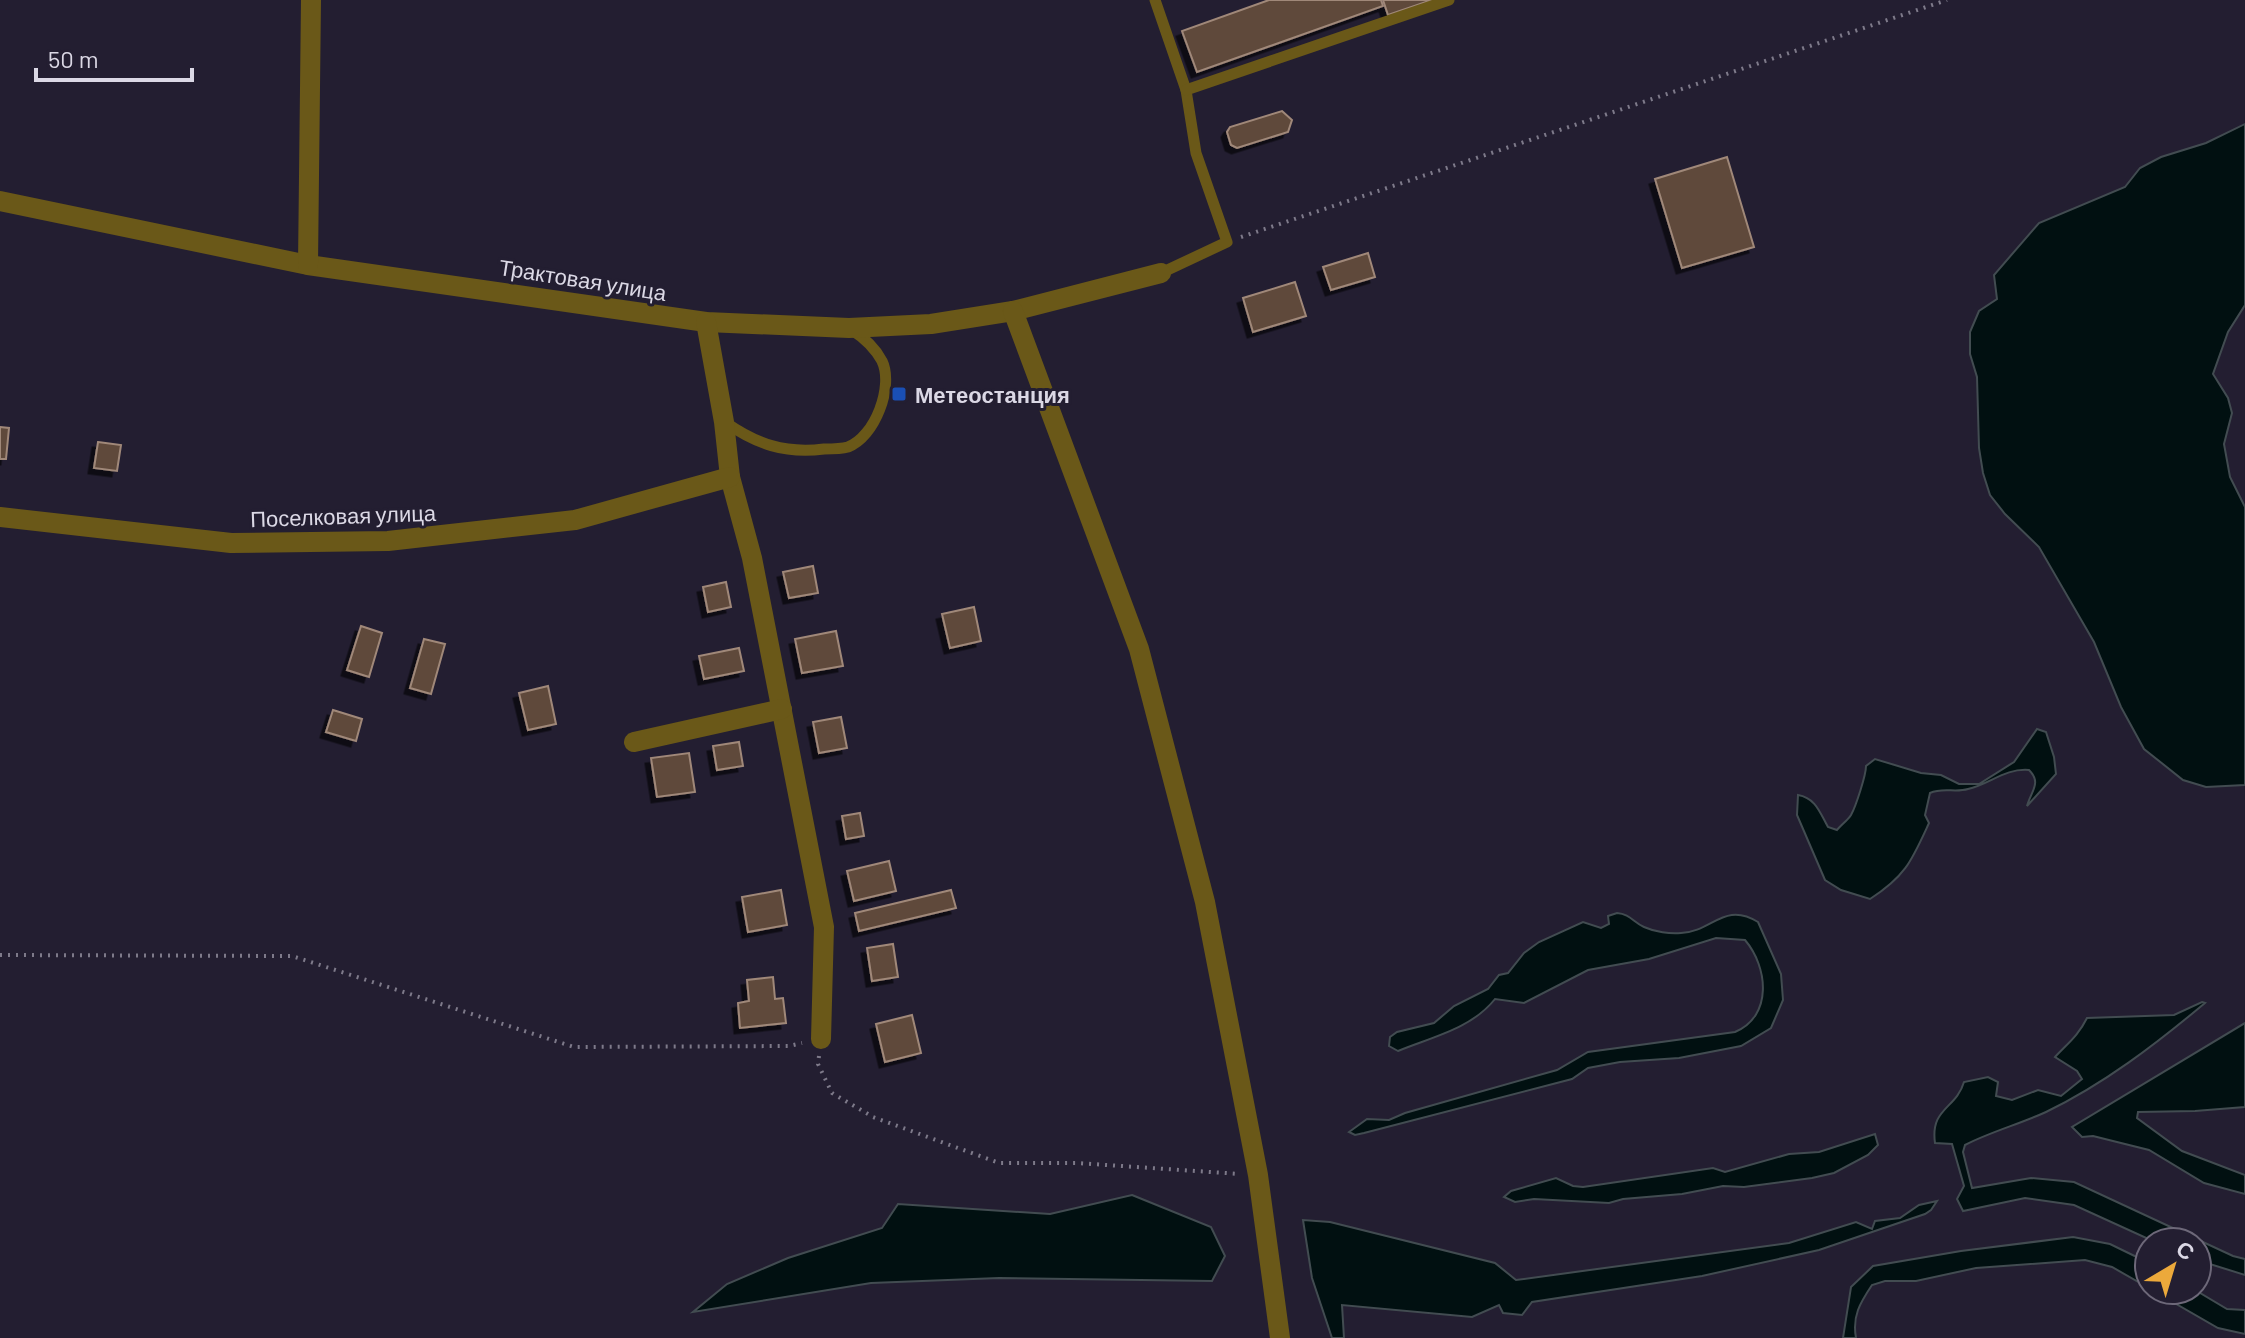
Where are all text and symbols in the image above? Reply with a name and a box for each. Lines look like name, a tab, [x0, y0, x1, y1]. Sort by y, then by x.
scale bar	[36, 32, 192, 82]
text: 50 m	[48, 44, 99, 73]
street label: Трактовая улица	[497, 253, 669, 306]
place label: Метеостанция	[915, 381, 1070, 408]
marker: Метеостанция	[890, 385, 908, 403]
street label: Поселковая улица	[250, 499, 437, 532]
north arrow	[2133, 1226, 2213, 1306]
text: С	[2172, 1234, 2200, 1265]

